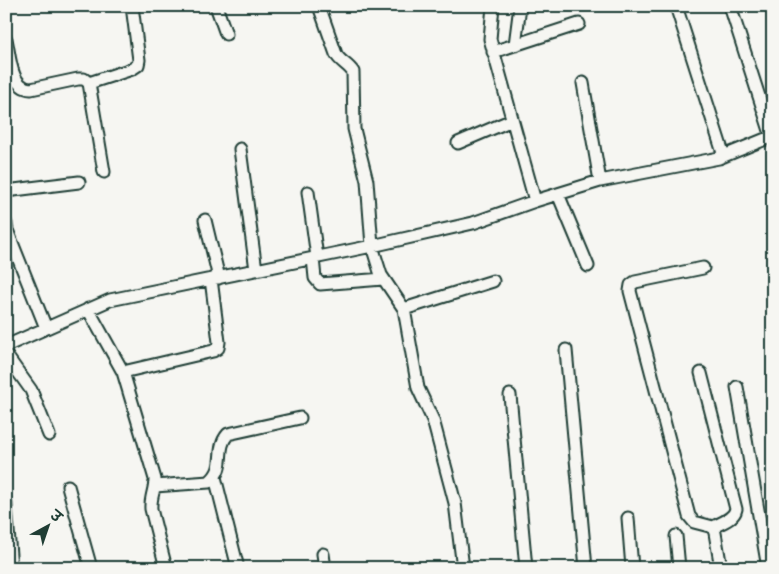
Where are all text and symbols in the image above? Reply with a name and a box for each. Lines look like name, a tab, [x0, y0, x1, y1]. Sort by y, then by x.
north arrow	[22, 502, 72, 552]
text: उ	[45, 506, 66, 527]

